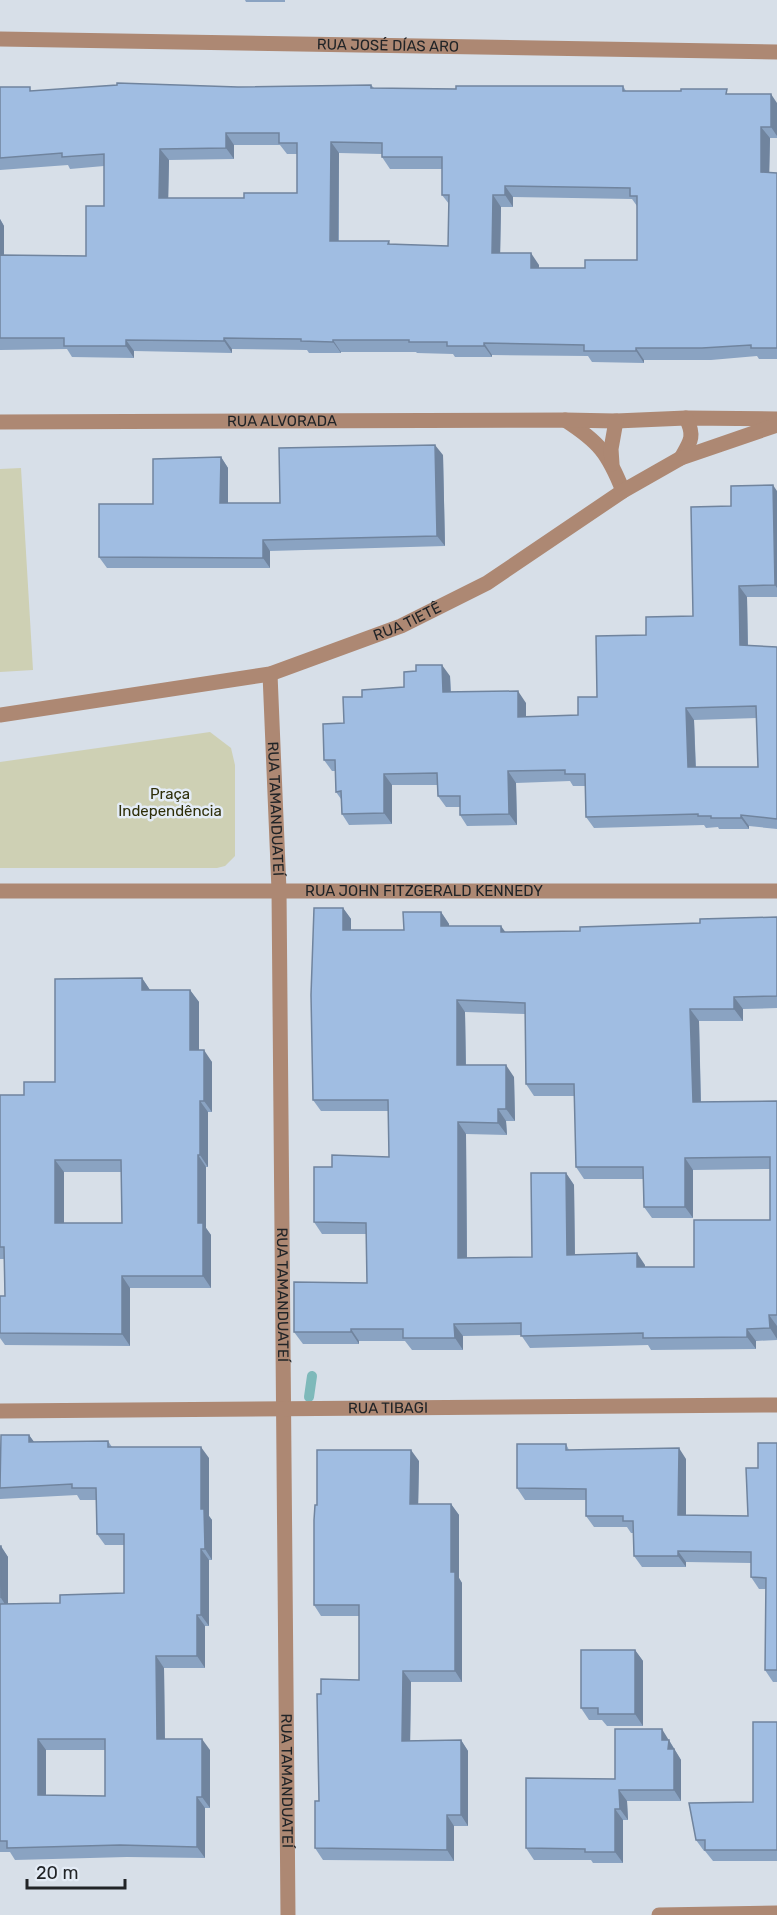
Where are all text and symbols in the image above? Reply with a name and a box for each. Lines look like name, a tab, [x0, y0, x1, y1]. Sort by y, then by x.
street label: RUA JOSÉ DÍAS ARO	[317, 35, 459, 56]
street label: RUA ALVORADA	[227, 412, 337, 430]
street label: RUA TIETÊ	[371, 598, 444, 644]
street label: RUA TAMANDUATEÍ	[264, 741, 287, 877]
park label: Praça Independência	[118, 785, 222, 820]
street label: RUA JOHN FITZGERALD KENNEDY	[305, 882, 543, 900]
street label: RUA TAMANDUATEÍ	[273, 1227, 292, 1363]
street label: RUA TIBAGI	[348, 1399, 428, 1417]
street label: RUA TAMANDUATEÍ	[277, 1713, 296, 1849]
scale bar	[27, 1852, 124, 1890]
text: 20 m	[36, 1862, 78, 1884]

